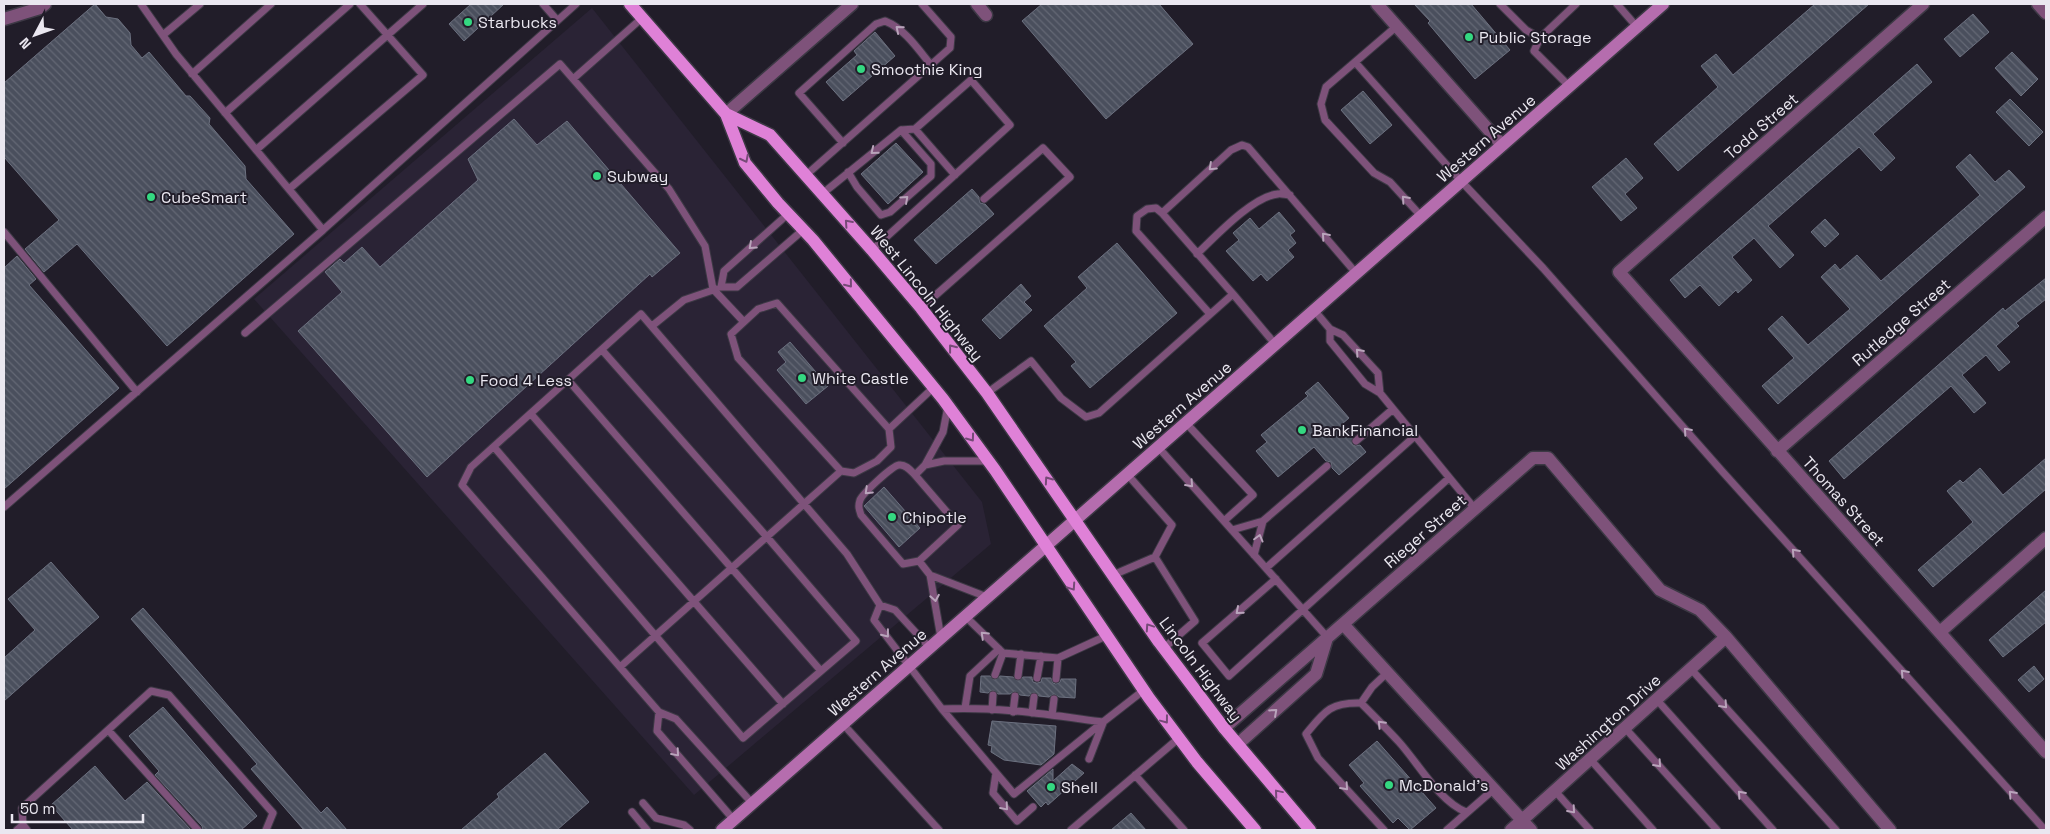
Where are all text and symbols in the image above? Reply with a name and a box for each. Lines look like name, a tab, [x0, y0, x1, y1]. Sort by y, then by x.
north arrow	[10, 10, 60, 60]
place label: Starbucks	[478, 12, 557, 33]
marker: Starbucks	[462, 16, 474, 28]
one-way arrow	[895, 26, 904, 35]
place label: Public Storage	[1479, 27, 1591, 48]
marker: Public Storage	[1463, 31, 1475, 43]
text: N	[15, 34, 35, 53]
place label: Smoothie King	[871, 59, 982, 80]
marker: Smoothie King	[855, 63, 867, 75]
street label: Todd Street	[1720, 88, 1803, 164]
street label: Western Avenue	[1433, 90, 1540, 187]
one-way arrow	[871, 145, 880, 153]
one-way arrow	[738, 154, 748, 163]
one-way arrow	[1208, 161, 1217, 170]
place label: Subway	[607, 166, 668, 187]
marker: Subway	[591, 170, 603, 182]
place label: CubeSmart	[161, 187, 247, 208]
marker: CubeSmart	[145, 191, 157, 203]
one-way arrow	[900, 196, 909, 205]
one-way arrow	[1402, 196, 1411, 205]
one-way arrow	[845, 220, 854, 229]
street label: West Lincoln Highway	[865, 221, 988, 365]
one-way arrow	[1322, 233, 1330, 242]
one-way arrow	[748, 240, 757, 249]
street label: Rutledge Street	[1848, 274, 1955, 371]
one-way arrow	[843, 278, 852, 287]
one-way arrow	[950, 345, 958, 354]
one-way arrow	[1356, 348, 1365, 357]
street label: Western Avenue	[1129, 357, 1236, 454]
place label: White Castle	[812, 368, 909, 389]
place label: Food 4 Less	[480, 370, 572, 391]
marker: White Castle	[796, 372, 808, 384]
marker: Food 4 Less	[464, 374, 476, 386]
place label: BankFinancial	[1312, 420, 1418, 441]
marker: BankFinancial	[1296, 424, 1308, 436]
one-way arrow	[1684, 428, 1693, 437]
one-way arrow	[966, 432, 974, 441]
street label: Thomas Street	[1798, 452, 1889, 551]
one-way arrow	[1045, 476, 1054, 485]
one-way arrow	[1185, 478, 1194, 487]
one-way arrow	[865, 485, 874, 494]
street label: Rieger Street	[1380, 490, 1471, 573]
place label: Chipotle	[902, 507, 967, 528]
marker: Chipotle	[886, 511, 898, 523]
one-way arrow	[1253, 534, 1263, 543]
one-way arrow	[1792, 549, 1801, 558]
one-way arrow	[1066, 581, 1075, 590]
one-way arrow	[929, 594, 939, 603]
one-way arrow	[1236, 605, 1245, 614]
street label: Lincoln Highway	[1154, 613, 1247, 726]
street label: Western Avenue	[824, 624, 931, 721]
one-way arrow	[1146, 624, 1155, 633]
one-way arrow	[880, 628, 888, 637]
one-way arrow	[981, 632, 990, 641]
one-way arrow	[1901, 669, 1910, 678]
street label: Washington Drive	[1551, 670, 1665, 775]
one-way arrow	[1718, 699, 1727, 708]
one-way arrow	[1269, 709, 1278, 718]
one-way arrow	[1159, 714, 1168, 724]
one-way arrow	[1378, 721, 1387, 730]
one-way arrow	[670, 748, 679, 757]
one-way arrow	[1652, 759, 1661, 768]
place label: McDonald's	[1399, 775, 1489, 796]
place label: Shell	[1061, 777, 1098, 798]
marker: McDonald's	[1383, 779, 1395, 791]
marker: Shell	[1045, 781, 1057, 793]
one-way arrow	[1339, 782, 1348, 791]
one-way arrow	[1276, 790, 1284, 799]
one-way arrow	[1738, 790, 1747, 799]
one-way arrow	[2009, 790, 2018, 799]
scale bar	[12, 792, 144, 824]
text: 50 m	[20, 799, 55, 818]
one-way arrow	[1000, 802, 1009, 811]
one-way arrow	[1567, 805, 1576, 814]

